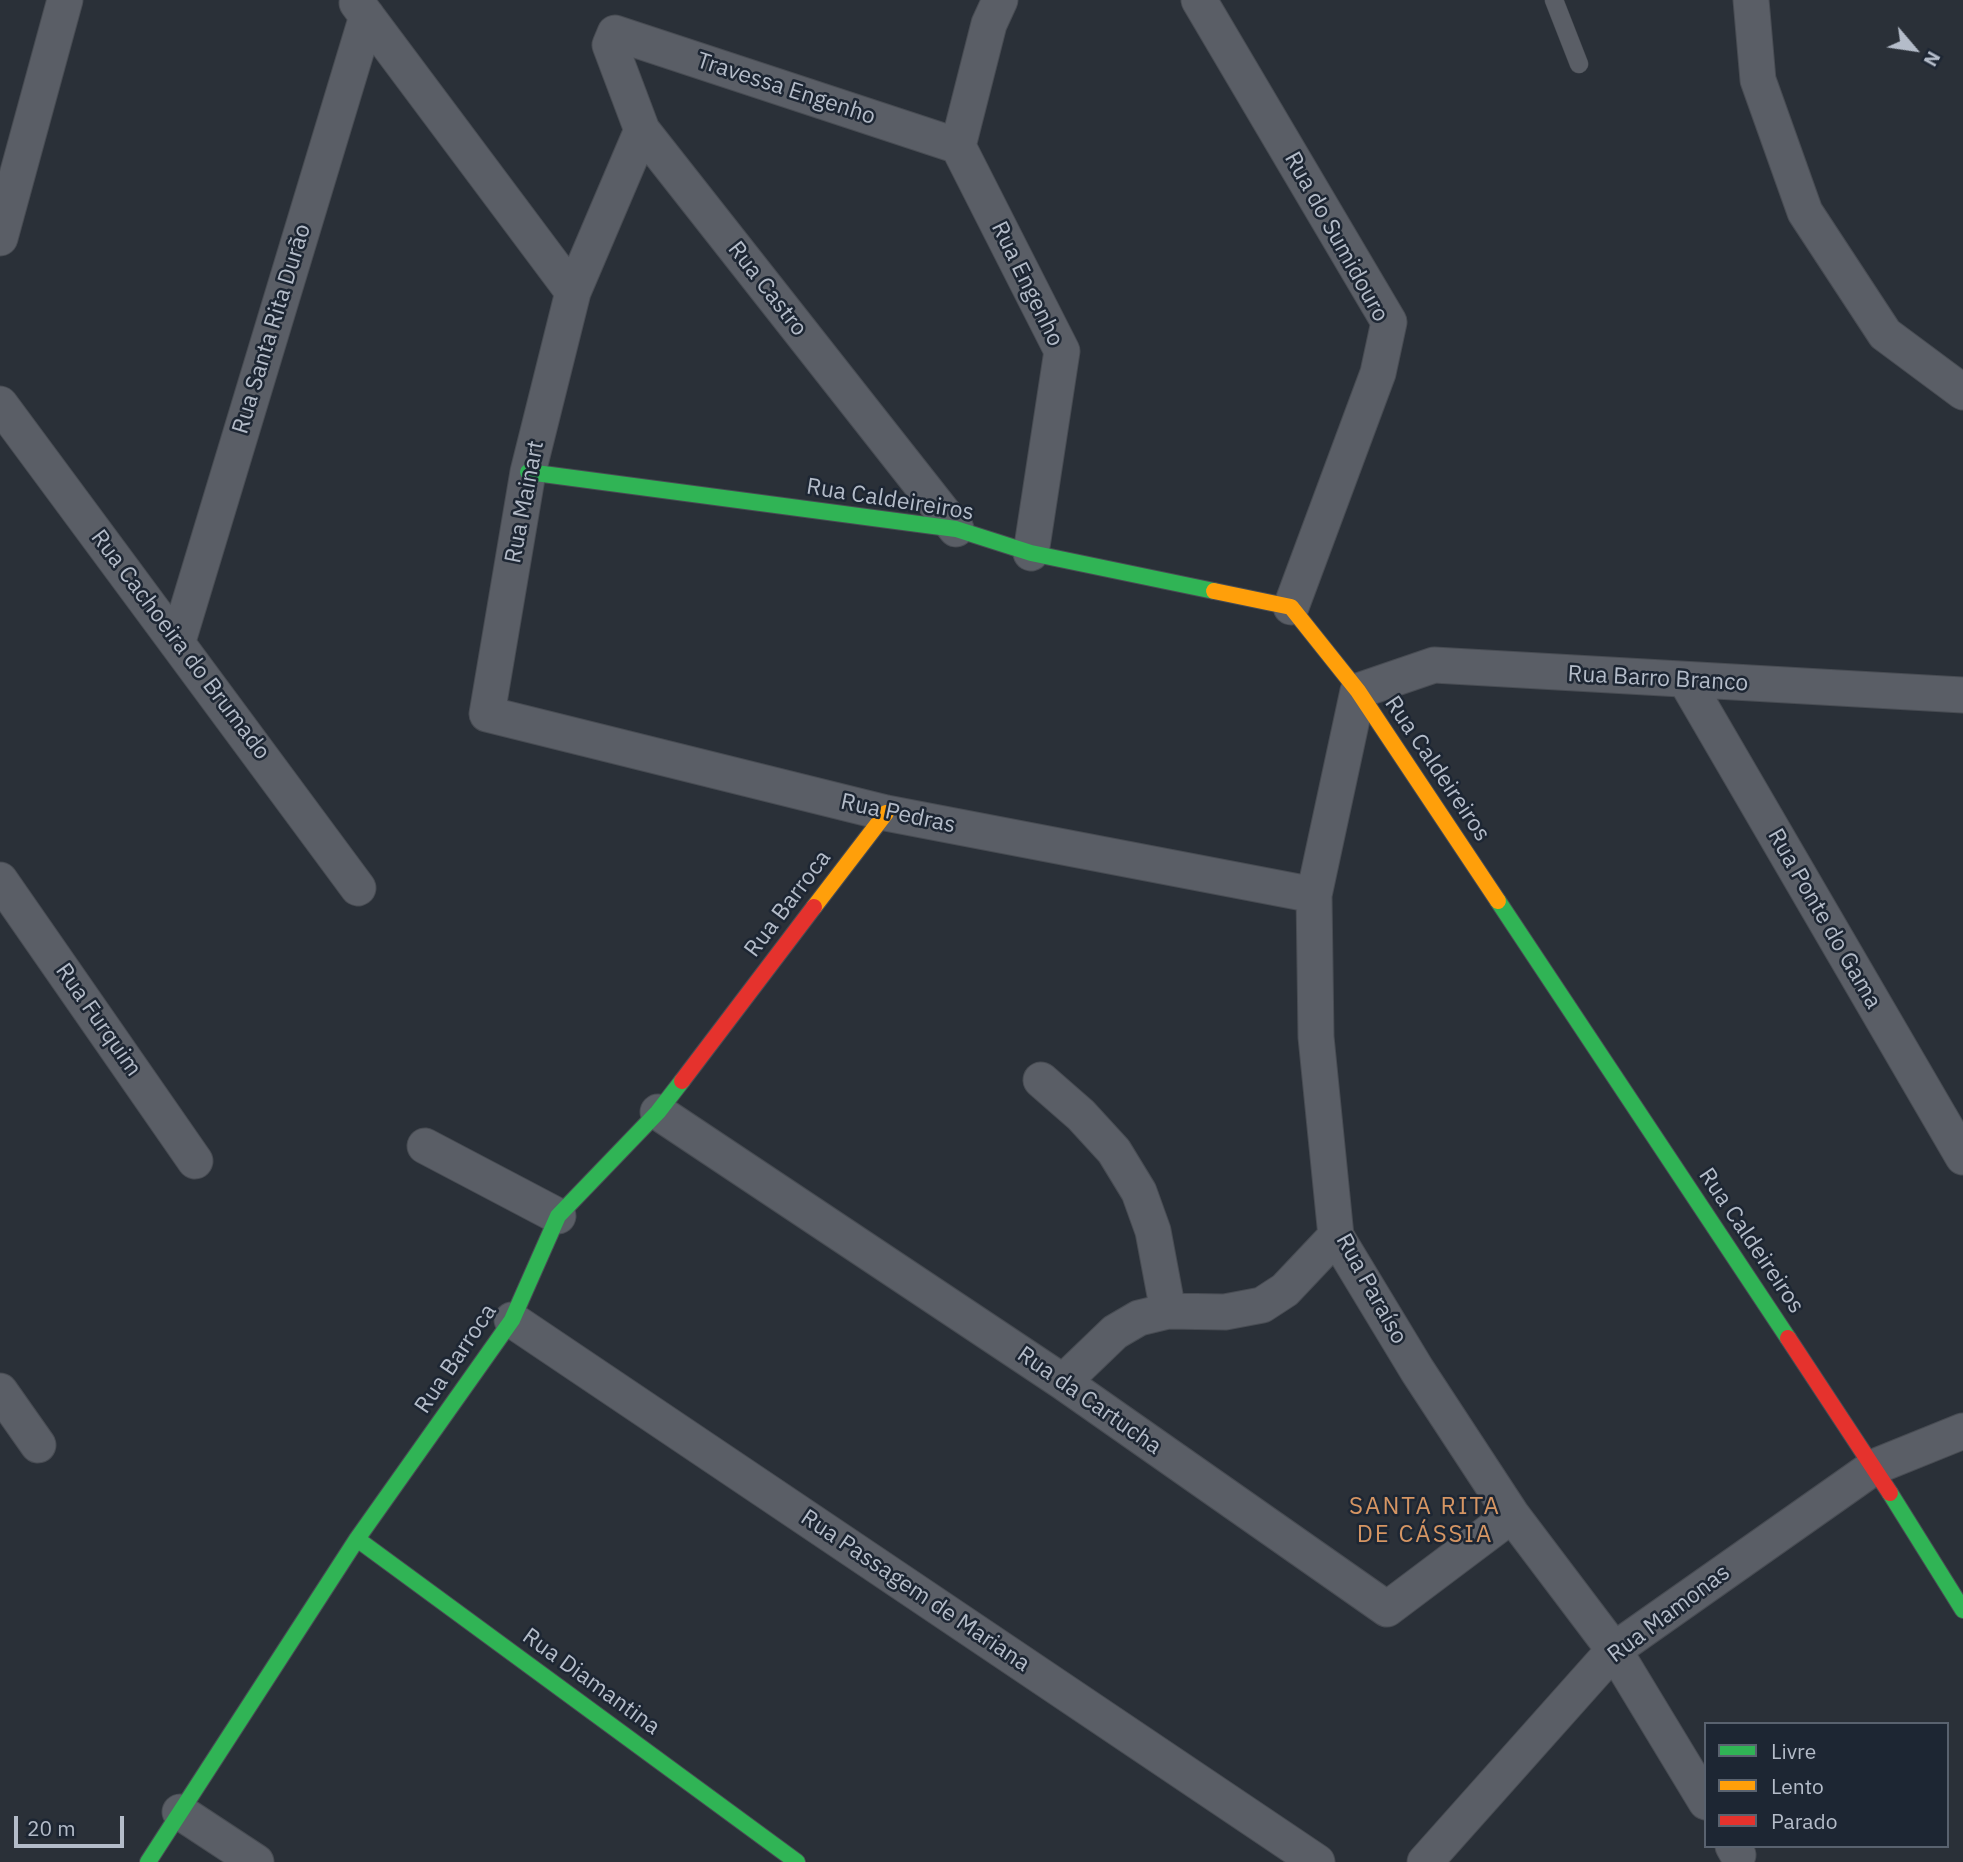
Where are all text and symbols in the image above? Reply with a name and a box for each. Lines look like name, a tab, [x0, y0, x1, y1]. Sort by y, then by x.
north arrow	[1879, 14, 1949, 84]
street label: Travessa Engenho	[693, 47, 879, 131]
text: N	[1919, 47, 1946, 71]
street label: Rua do Sumidouro	[1278, 147, 1394, 327]
street label: Rua Engenho	[985, 217, 1069, 351]
street label: Rua Santa Rita Durão	[227, 221, 317, 437]
street label: Rua Castro	[722, 236, 812, 342]
street label: Rua Mainart	[500, 438, 550, 566]
street label: Rua Caldeireiros	[804, 473, 976, 527]
street label: Rua Cachoeira do Brumado	[84, 525, 276, 765]
street label: Rua Barro Branco	[1567, 660, 1749, 698]
street label: Rua Caldeireiros	[1378, 691, 1496, 847]
street label: Rua Pedras	[838, 788, 958, 840]
street label: Rua Ponte do Gama	[1761, 824, 1887, 1014]
street label: Rua Barroca	[739, 845, 837, 963]
street label: Rua Furquim	[49, 958, 147, 1082]
street label: Rua Caldeireiros	[1692, 1163, 1810, 1319]
street label: Rua Paraíso	[1329, 1229, 1413, 1349]
street label: Rua Barroca	[409, 1299, 503, 1419]
street label: Rua da Cartucha	[1012, 1341, 1166, 1461]
district label: SANTA RITA DE CÁSSIA	[1350, 1493, 1500, 1549]
street label: Rua Passagem de Mariana	[795, 1504, 1035, 1678]
street label: Rua Mamonas	[1602, 1559, 1736, 1669]
street label: Rua Diamantina	[517, 1623, 665, 1741]
legend	[1704, 1722, 1949, 1848]
text: Livre	[1771, 1737, 1816, 1765]
text: Lento	[1771, 1772, 1824, 1800]
scale bar	[18, 1802, 128, 1846]
text: Parado	[1771, 1807, 1838, 1835]
text: 20 m	[27, 1814, 76, 1842]

